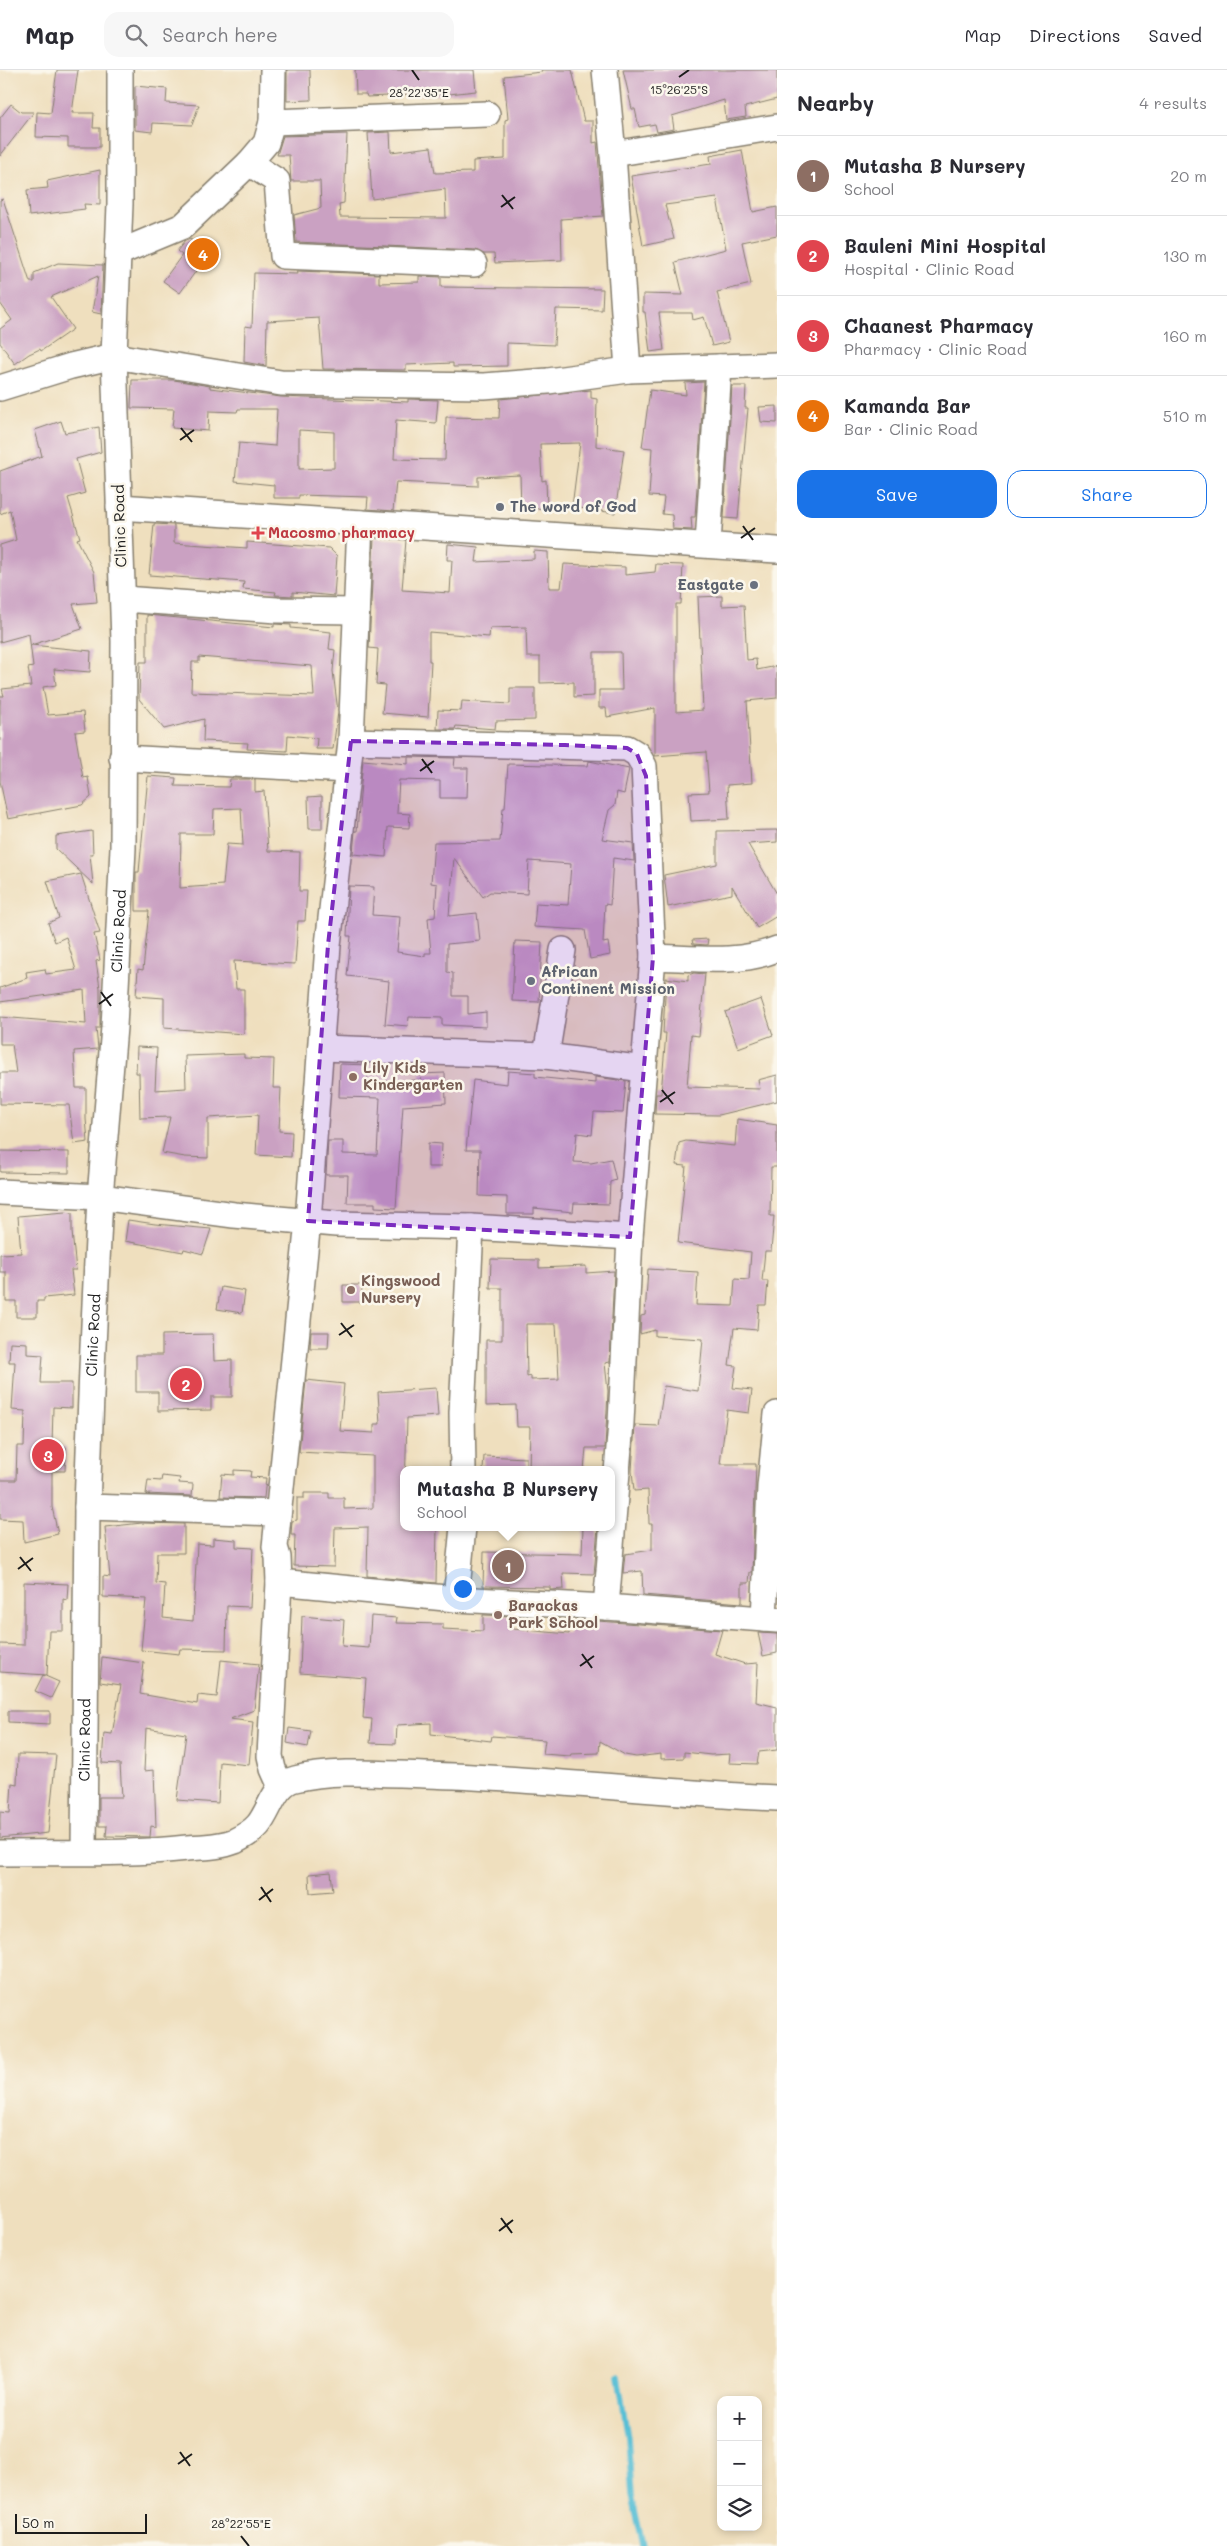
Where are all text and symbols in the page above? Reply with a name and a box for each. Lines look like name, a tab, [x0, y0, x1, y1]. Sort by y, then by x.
search box	[104, 12, 454, 57]
text: Map	[25, 19, 74, 50]
icon: search	[122, 21, 150, 49]
text: Search here	[162, 22, 278, 47]
text: Map	[964, 23, 1001, 47]
text: Directions	[1029, 23, 1121, 47]
text: Saved	[1149, 23, 1202, 47]
text: 15°26'25"S	[650, 81, 708, 97]
text: 28°22'35"E	[389, 84, 449, 100]
text: Nearby	[797, 89, 874, 116]
text: 4 results	[1139, 92, 1207, 113]
text: Mutasha B Nursery	[844, 153, 1025, 178]
text: 1	[809, 165, 817, 186]
text: 20 m	[1170, 165, 1207, 186]
text: School	[844, 178, 894, 199]
text: Bauleni Mini Hospital	[844, 233, 1046, 258]
pin: 4	[187, 235, 219, 273]
text: 2	[809, 245, 817, 266]
text: 130 m	[1163, 245, 1207, 266]
text: Hospital · Clinic Road	[844, 258, 1014, 279]
text: Chaanest Pharmacy	[844, 313, 1034, 338]
text: 3	[808, 325, 818, 346]
text: 160 m	[1162, 325, 1207, 346]
text: Pharmacy · Clinic Road	[844, 338, 1027, 359]
text: Kamanda Bar	[844, 393, 971, 418]
text: 4	[808, 405, 818, 426]
text: 510 m	[1163, 405, 1207, 426]
text: Bar · Clinic Road	[844, 418, 978, 439]
button: Save	[797, 470, 997, 518]
button: Share	[1007, 470, 1207, 518]
street label: Clinic Road	[108, 484, 130, 568]
place label: The word of God	[510, 496, 637, 516]
marker: The word of God	[494, 501, 506, 513]
place label: Macosmo pharmacy	[268, 522, 415, 542]
marker: Macosmo pharmacy	[252, 527, 264, 539]
place label: Eastgate	[677, 574, 744, 594]
marker: Eastgate	[748, 579, 760, 591]
street label: Clinic Road	[106, 889, 130, 973]
place label: African Continent Mission	[541, 961, 675, 998]
marker: African Continent Mission	[525, 975, 537, 987]
place label: Lily Kids Kindergarten	[363, 1057, 463, 1094]
marker: Lily Kids Kindergarten	[347, 1071, 359, 1083]
place label: Kingswood Nursery	[361, 1270, 441, 1307]
marker: Kingswood Nursery	[345, 1284, 357, 1296]
street label: Clinic Road	[81, 1293, 104, 1377]
pin: 2	[170, 1365, 202, 1403]
pin: 3	[32, 1436, 64, 1474]
popup	[400, 1466, 615, 1531]
text: Mutasha B Nursery	[417, 1476, 598, 1501]
text: School	[417, 1501, 467, 1522]
pin: 1	[492, 1547, 524, 1585]
your location	[450, 1576, 476, 1602]
place label: Barackas Park School	[508, 1595, 598, 1632]
marker: Barackas Park School	[492, 1609, 504, 1621]
street label: Clinic Road	[74, 1698, 94, 1782]
map controls	[717, 2396, 762, 2531]
button: +	[717, 2396, 762, 2441]
button: −	[717, 2441, 762, 2486]
button: layers	[717, 2486, 762, 2531]
scale bar	[15, 2511, 148, 2534]
text: 50 m	[22, 2513, 54, 2532]
text: 28°22'55"E	[211, 2515, 271, 2531]

